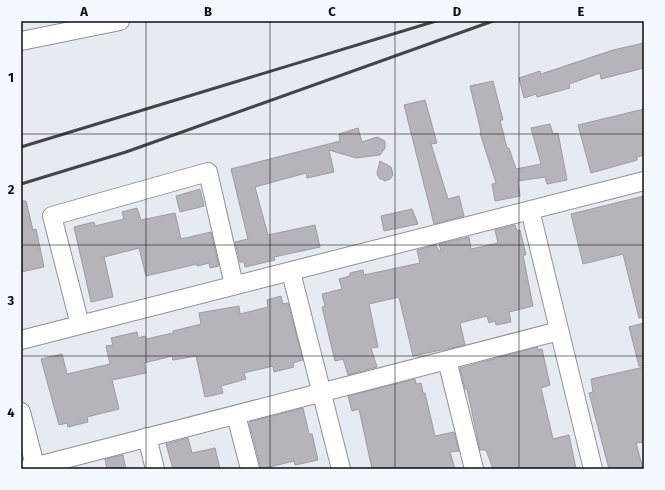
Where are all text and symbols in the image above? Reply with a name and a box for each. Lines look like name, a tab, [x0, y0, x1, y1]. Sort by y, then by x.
text: A	[79, 4, 88, 19]
text: B	[204, 4, 212, 19]
text: C	[328, 4, 336, 19]
text: D	[453, 4, 462, 19]
text: E	[578, 4, 585, 19]
text: 1	[8, 70, 14, 85]
text: 2	[8, 182, 15, 197]
text: 3	[7, 293, 15, 308]
text: 4	[7, 405, 15, 420]

